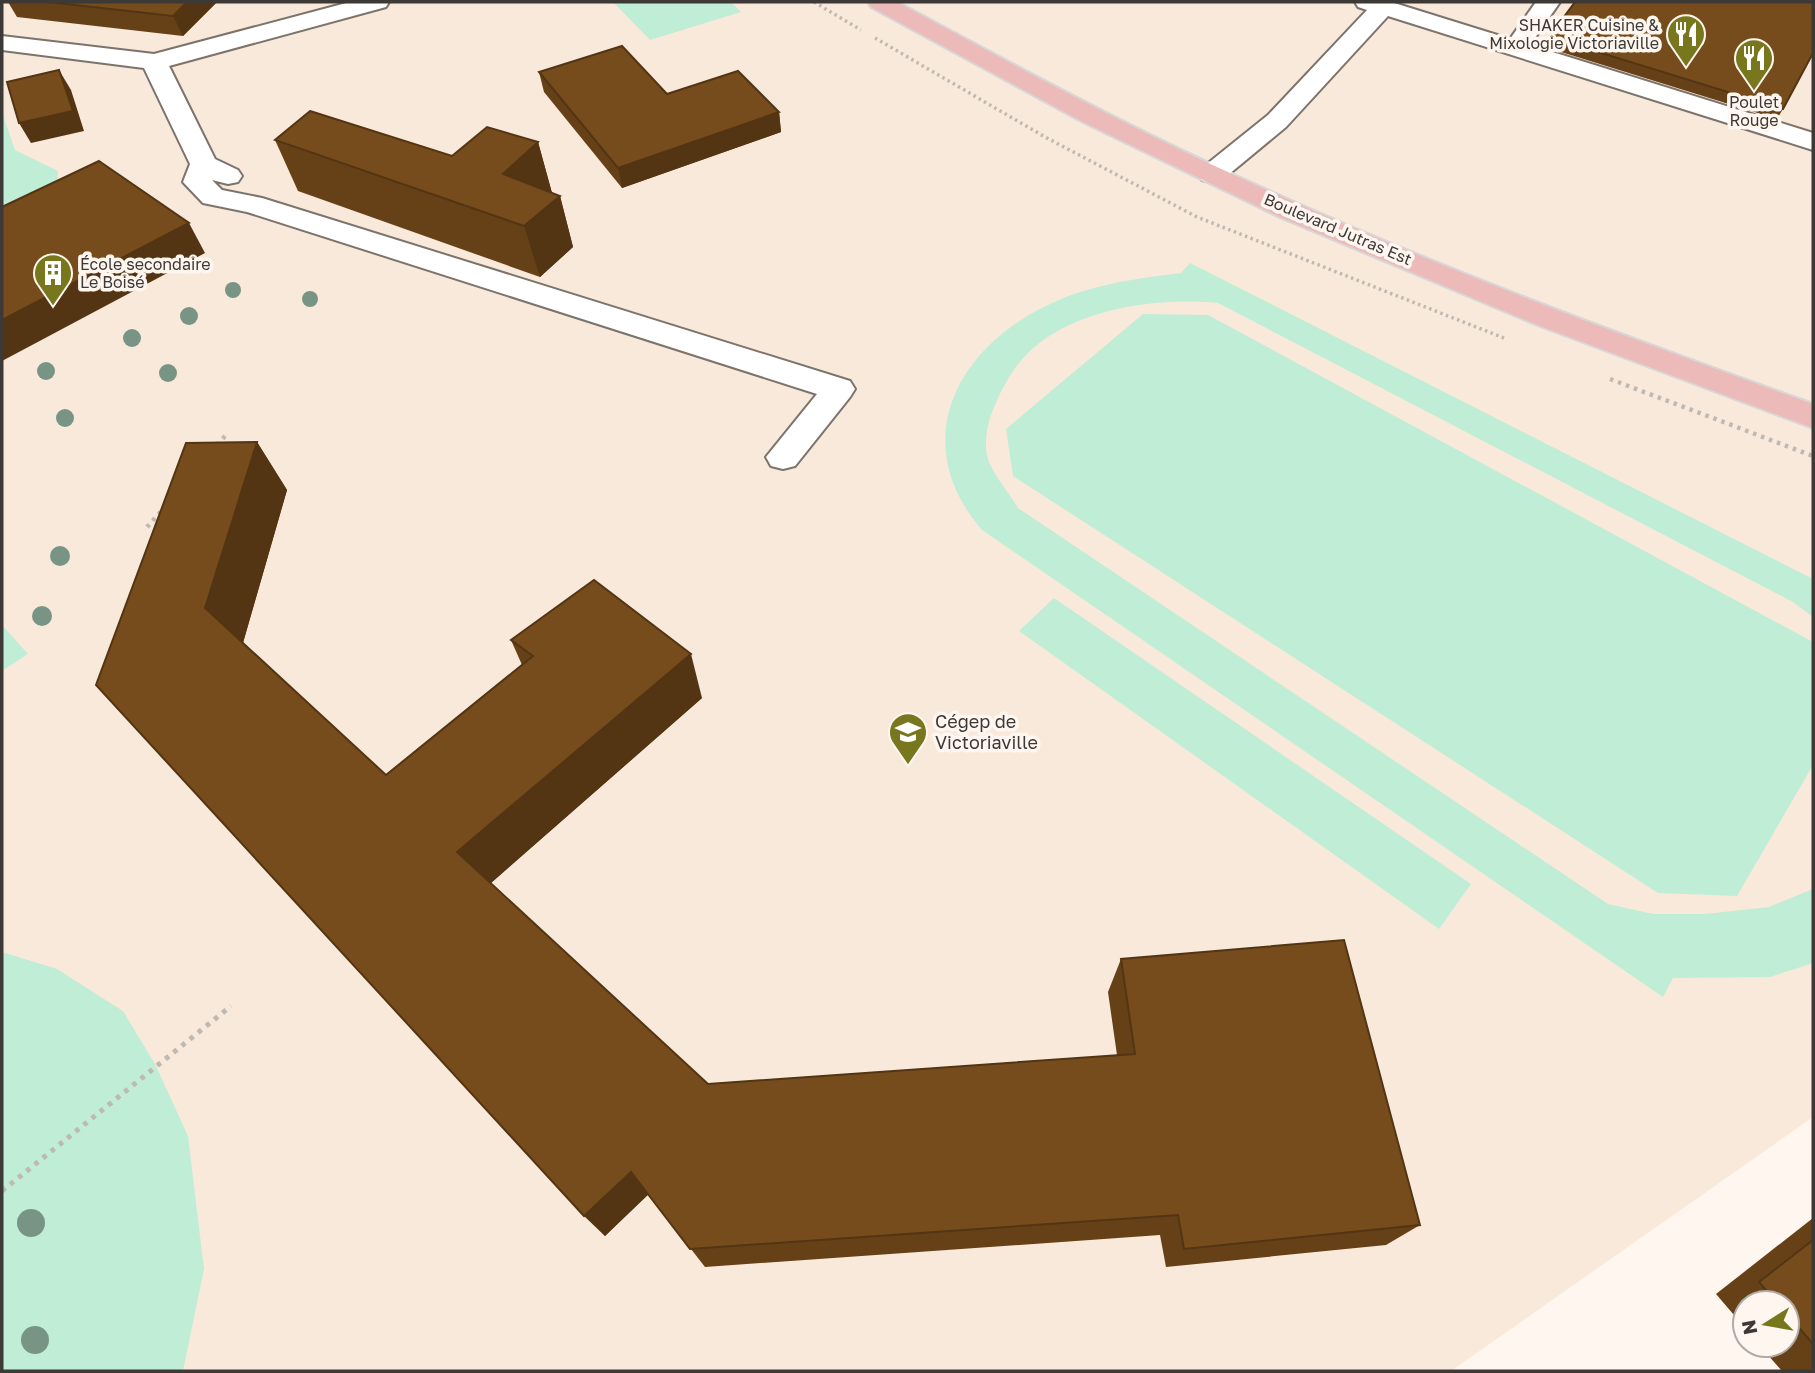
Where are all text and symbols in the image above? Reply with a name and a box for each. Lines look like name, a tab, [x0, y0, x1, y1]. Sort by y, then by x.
restaurant icon: SHAKER Cuisine & Mixologie Victoriaville	[1665, 13, 1707, 68]
place label: SHAKER Cuisine & Mixologie Victoriaville	[1489, 15, 1659, 53]
restaurant icon: Poulet Rouge	[1733, 37, 1775, 92]
place label: Poulet Rouge	[1729, 92, 1779, 130]
street label: Boulevard Jutras Est	[1261, 189, 1415, 269]
building icon: École secondaire Le Boisé	[32, 252, 74, 307]
place label: École secondaire Le Boisé	[80, 254, 211, 292]
place label: Cégep de Victoriaville	[935, 710, 1038, 753]
school or university icon: Cégep de Victoriaville	[887, 711, 929, 766]
north arrow	[1731, 1289, 1801, 1359]
text: N	[1736, 1318, 1761, 1337]

